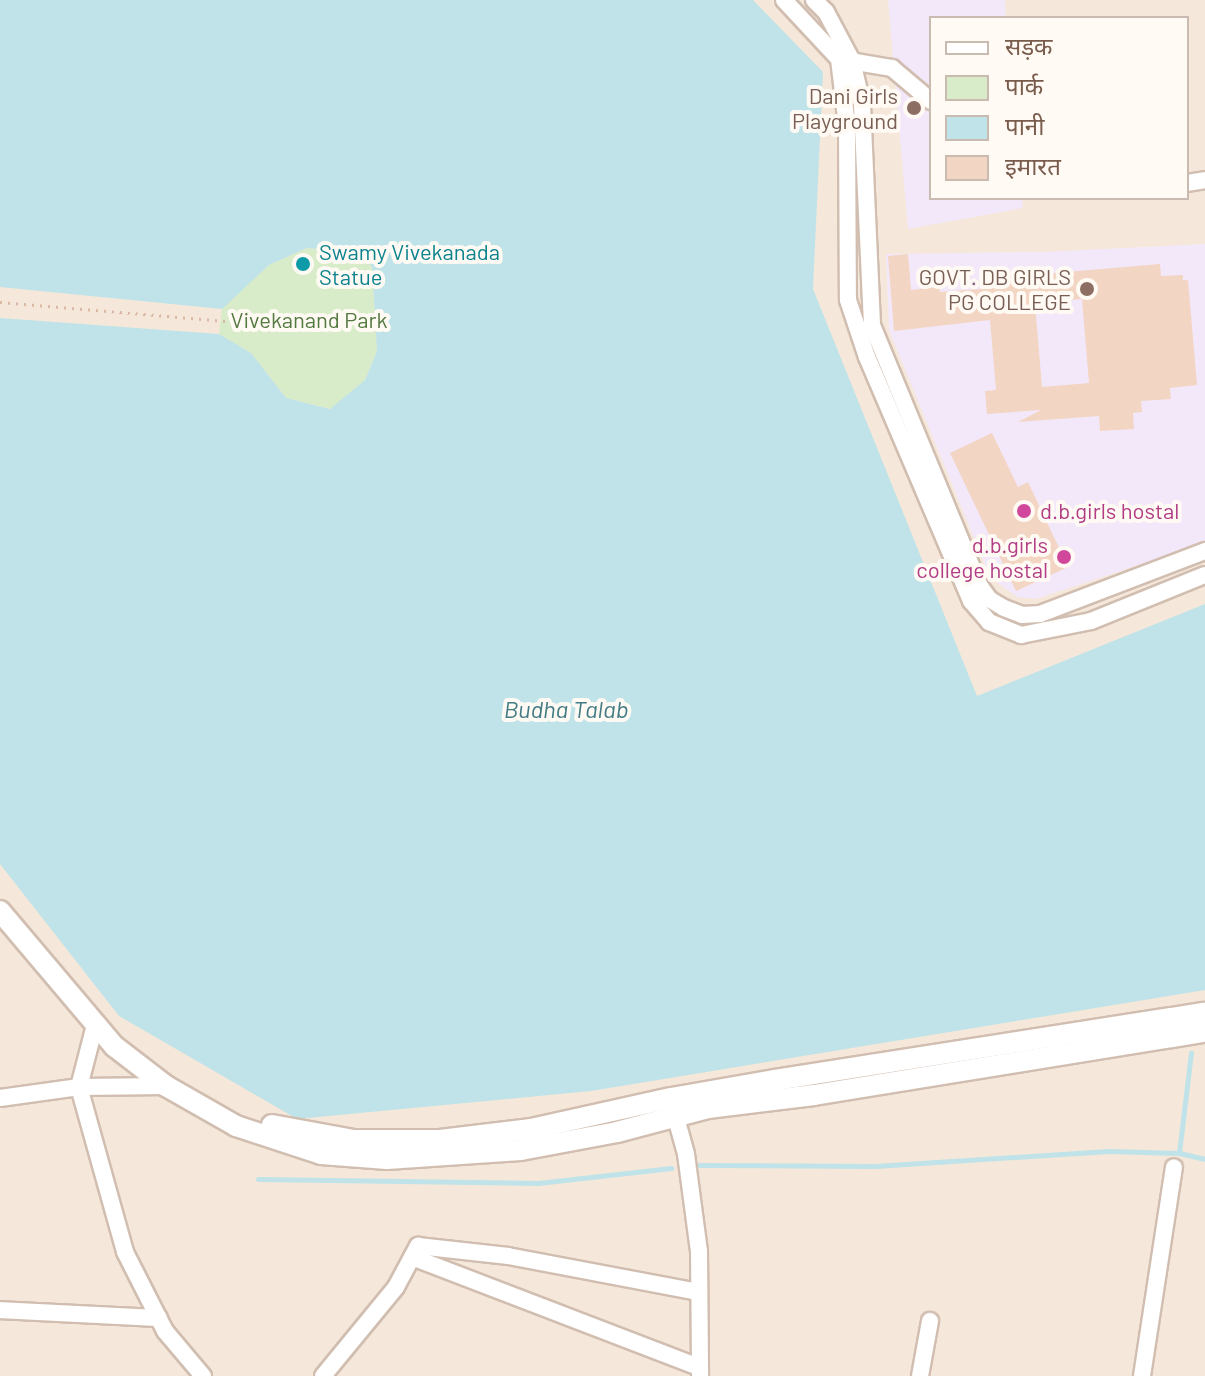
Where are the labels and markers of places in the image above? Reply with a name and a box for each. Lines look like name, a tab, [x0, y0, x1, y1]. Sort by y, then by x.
place label: Dani Girls Playground	[792, 82, 898, 134]
marker: Dani Girls Playground	[905, 99, 923, 117]
place label: Swamy Vivekanada Statue	[319, 238, 500, 290]
marker: Swamy Vivekanada Statue	[294, 255, 312, 273]
place label: GOVT. DB GIRLS PG COLLEGE	[919, 263, 1071, 314]
marker: GOVT. DB GIRLS PG COLLEGE	[1078, 280, 1096, 298]
place label: d.b.girls hostal	[1040, 498, 1179, 524]
marker: d.b.girls hostal	[1015, 502, 1033, 520]
place label: d.b.girls college hostal	[916, 531, 1048, 582]
marker: d.b.girls college hostal	[1055, 548, 1073, 566]

